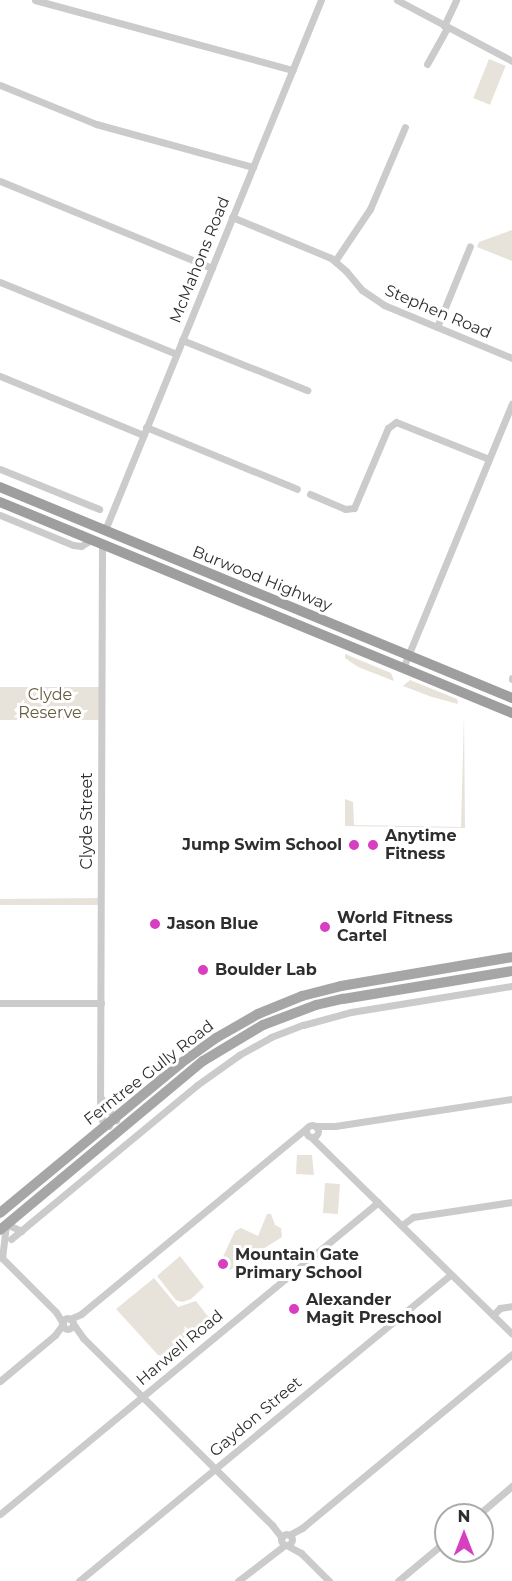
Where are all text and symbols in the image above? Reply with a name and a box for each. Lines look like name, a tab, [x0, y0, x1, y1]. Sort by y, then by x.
street label: McMahons Road	[166, 194, 234, 326]
street label: Stephen Road	[382, 281, 494, 343]
street label: Burwood Highway	[189, 542, 335, 616]
park label: Clyde Reserve	[18, 685, 82, 723]
street label: Clyde Street	[77, 772, 97, 870]
place label: Anytime Fitness	[385, 826, 457, 864]
place label: Jump Swim School	[182, 835, 342, 855]
marker: Jump Swim School	[347, 838, 361, 852]
marker: Anytime Fitness	[366, 838, 380, 852]
place label: World Fitness Cartel	[337, 908, 453, 946]
place label: Jason Blue	[167, 914, 258, 934]
marker: Jason Blue	[148, 917, 162, 931]
marker: World Fitness Cartel	[318, 920, 332, 934]
place label: Boulder Lab	[215, 960, 317, 980]
marker: Boulder Lab	[196, 963, 210, 977]
street label: Ferntree Gully Road	[80, 1016, 218, 1130]
place label: Mountain Gate Primary School	[235, 1245, 362, 1283]
marker: Mountain Gate Primary School	[216, 1257, 230, 1271]
place label: Alexander Magit Preschool	[306, 1290, 442, 1328]
marker: Alexander Magit Preschool	[287, 1302, 301, 1316]
street label: Harwell Road	[133, 1306, 227, 1390]
street label: Gaydon Street	[206, 1373, 306, 1461]
north arrow	[434, 1503, 494, 1563]
text: N	[458, 1507, 470, 1526]

